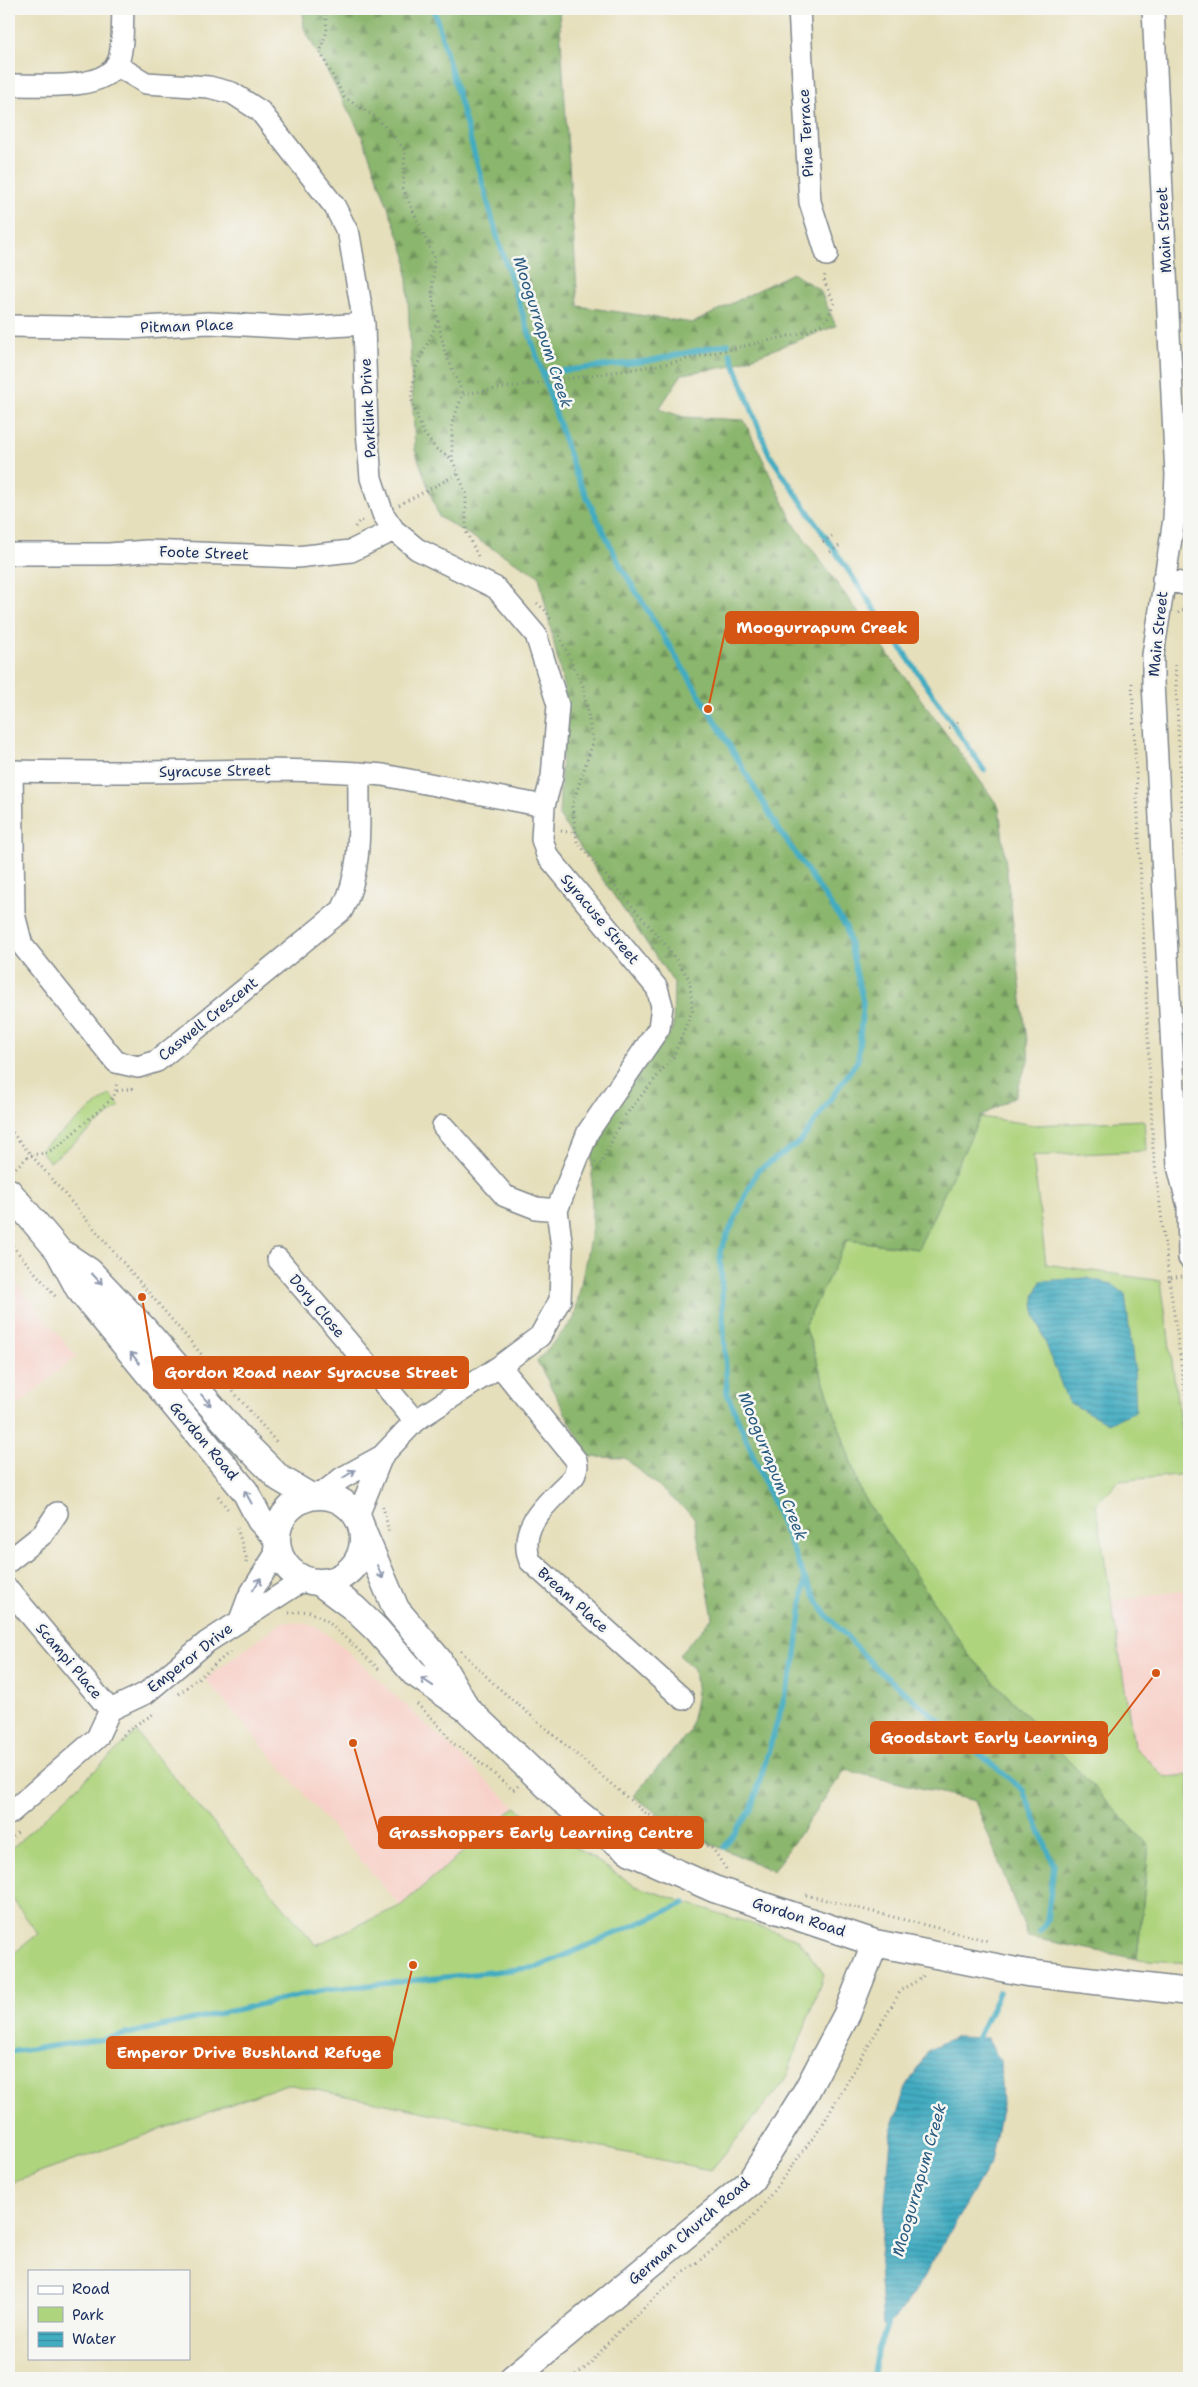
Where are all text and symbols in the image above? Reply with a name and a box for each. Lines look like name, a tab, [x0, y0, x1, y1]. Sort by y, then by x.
street label: Pine Terrace	[794, 88, 818, 178]
street label: Main Street	[1152, 186, 1176, 274]
water label: Moogurrapum Creek	[509, 253, 577, 411]
street label: Pitman Place	[140, 314, 234, 338]
street label: Parklink Drive	[355, 357, 381, 459]
street label: Foote Street	[159, 541, 249, 565]
street label: Main Street	[1144, 590, 1172, 678]
callout: Moogurrapum Creek	[726, 612, 918, 643]
text: Moogurrapum Creek	[736, 617, 908, 638]
street label: Syracuse Street	[159, 760, 271, 782]
street label: Syracuse Street	[556, 870, 644, 968]
street label: Caswell Crescent	[154, 973, 262, 1065]
street label: Dory Close	[285, 1270, 349, 1342]
one-way arrow	[91, 1273, 103, 1286]
one-way arrow	[130, 1351, 141, 1364]
callout: Gordon Road near Syracuse Street	[154, 1357, 468, 1388]
text: Gordon Road near Syracuse Street	[164, 1362, 458, 1383]
water label: Moogurrapum Creek	[734, 1389, 812, 1543]
one-way arrow	[200, 1393, 211, 1406]
street label: Gordon Road	[165, 1397, 243, 1485]
one-way arrow	[342, 1468, 356, 1478]
one-way arrow	[243, 1491, 253, 1505]
street label: Bream Place	[533, 1563, 613, 1637]
one-way arrow	[375, 1564, 385, 1579]
one-way arrow	[253, 1578, 263, 1592]
street label: Emperor Drive	[143, 1618, 237, 1698]
street label: Scampi Place	[31, 1619, 107, 1703]
one-way arrow	[420, 1677, 434, 1687]
callout: Goodstart Early Learning	[871, 1722, 1107, 1753]
text: Goodstart Early Learning	[881, 1727, 1097, 1748]
callout: Grasshoppers Early Learning Centre	[379, 1817, 703, 1848]
text: Grasshoppers Early Learning Centre	[389, 1822, 694, 1843]
street label: Gordon Road	[750, 1892, 849, 1942]
callout: Emperor Drive Bushland Refuge	[107, 2037, 392, 2068]
text: Emperor Drive Bushland Refuge	[116, 2042, 382, 2063]
water label: Moogurrapum Creek	[887, 2101, 951, 2259]
street label: German Church Road	[624, 2172, 754, 2289]
legend	[28, 2270, 190, 2360]
text: Road	[72, 2279, 110, 2299]
text: Park	[72, 2305, 104, 2325]
text: Water	[72, 2329, 116, 2349]

